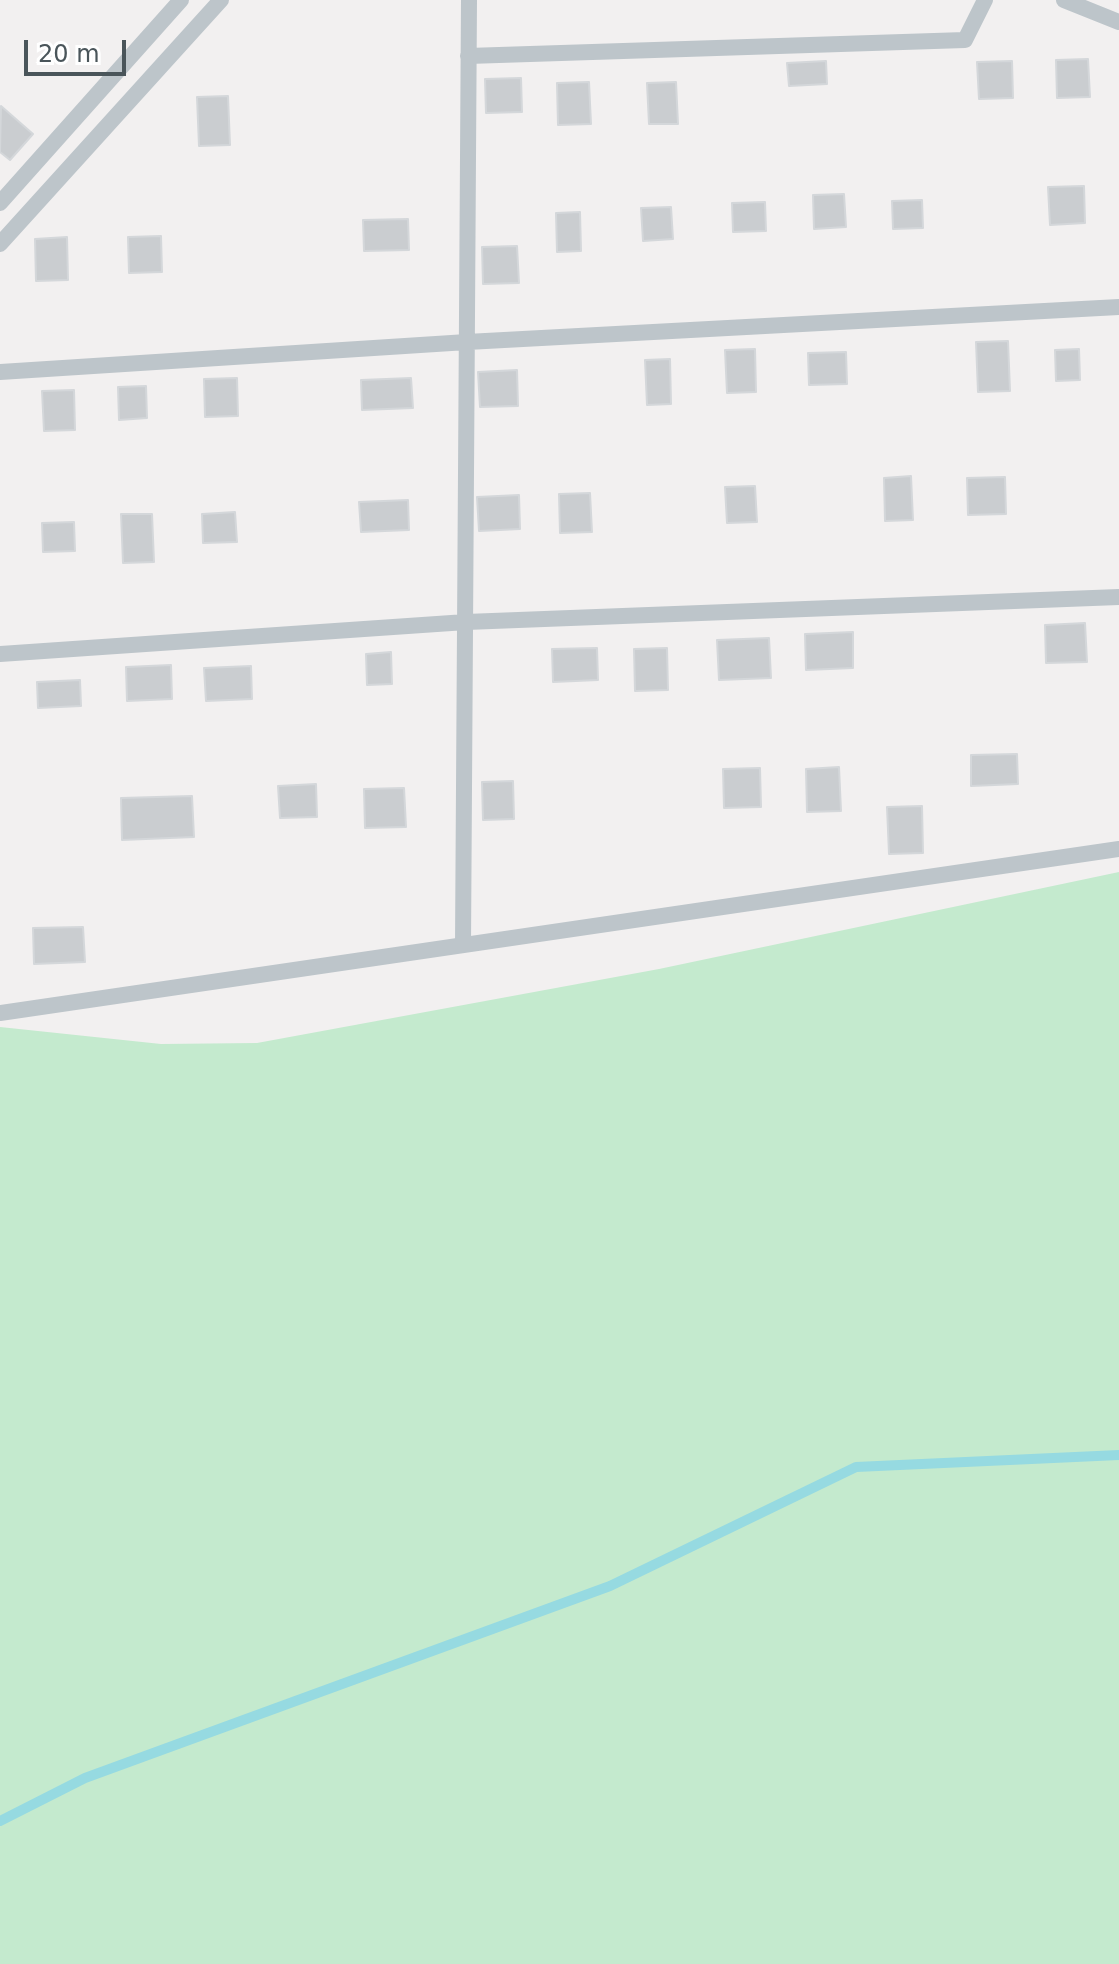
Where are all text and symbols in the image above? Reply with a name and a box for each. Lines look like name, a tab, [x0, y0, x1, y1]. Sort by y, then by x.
scale bar	[28, 24, 130, 74]
text: 20 m	[38, 40, 100, 68]

